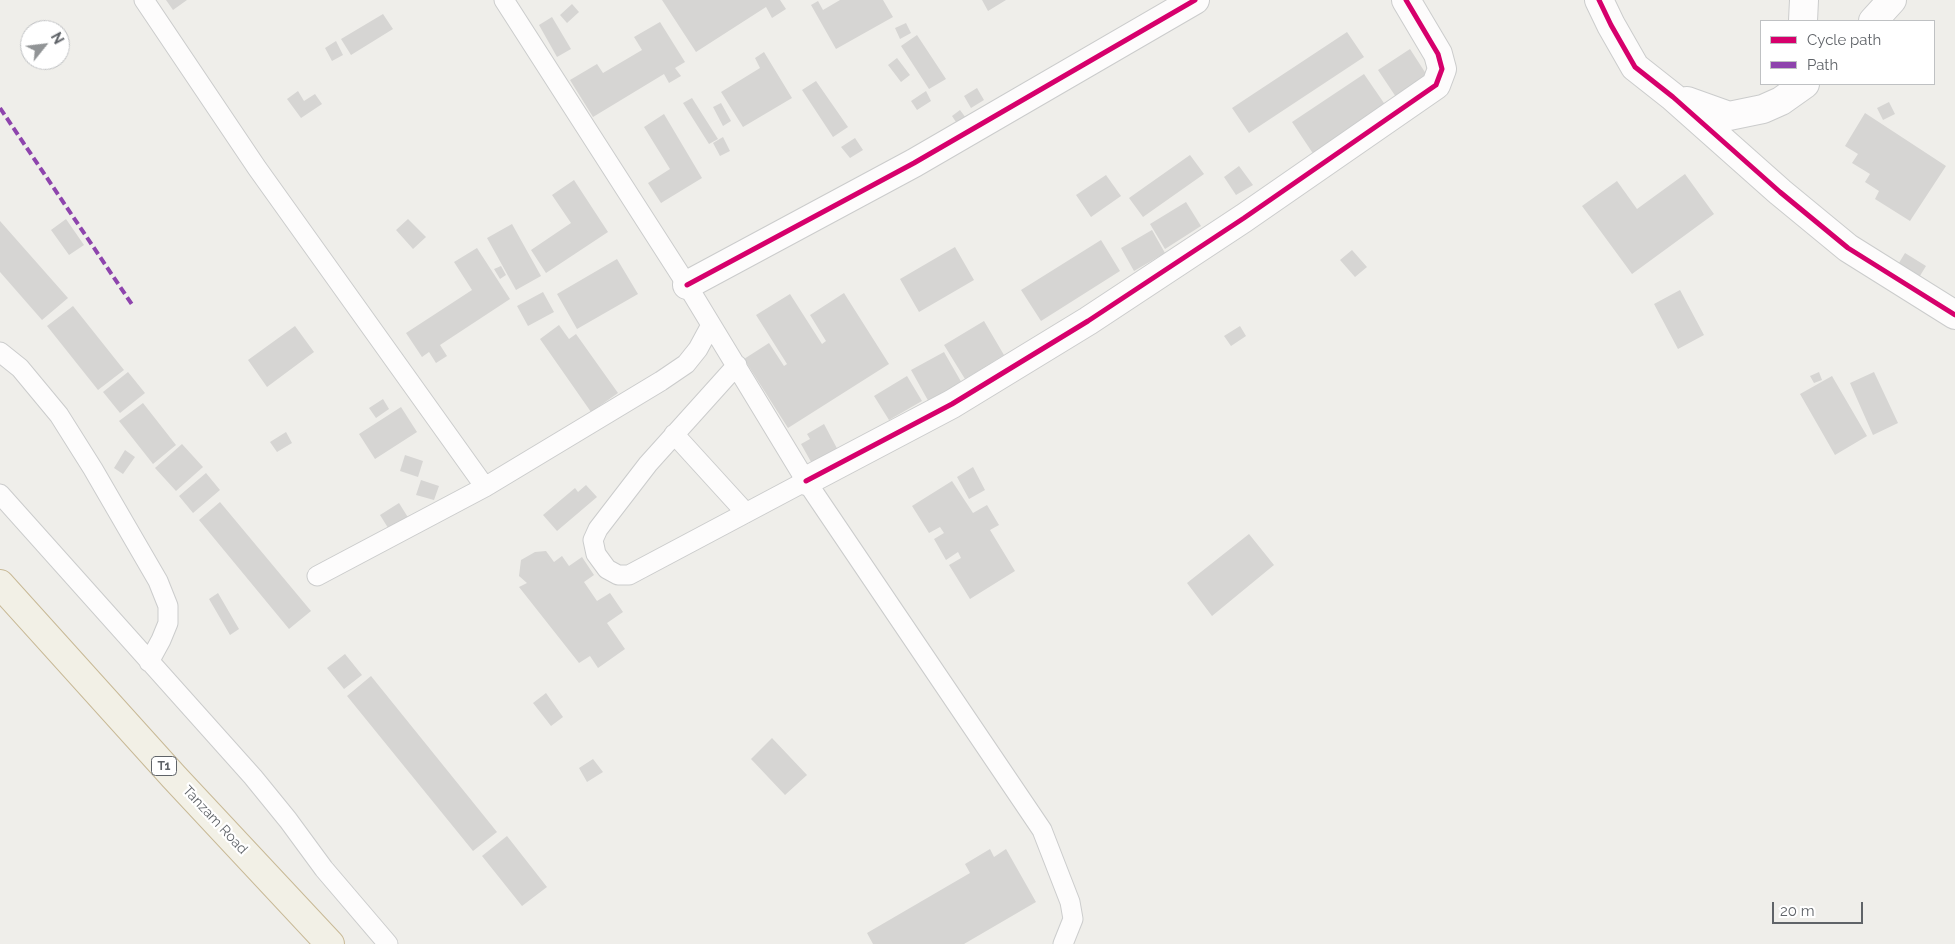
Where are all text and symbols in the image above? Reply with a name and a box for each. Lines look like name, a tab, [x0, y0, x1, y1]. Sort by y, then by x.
north arrow	[20, 20, 70, 70]
legend	[1760, 20, 1935, 85]
text: N	[48, 30, 67, 47]
text: Cycle path	[1807, 31, 1881, 49]
text: Path	[1807, 56, 1838, 74]
road number: T1	[152, 756, 176, 776]
street label: Tanzam Road	[179, 782, 251, 858]
scale bar	[1775, 892, 1866, 924]
text: 20 m	[1780, 902, 1815, 920]

